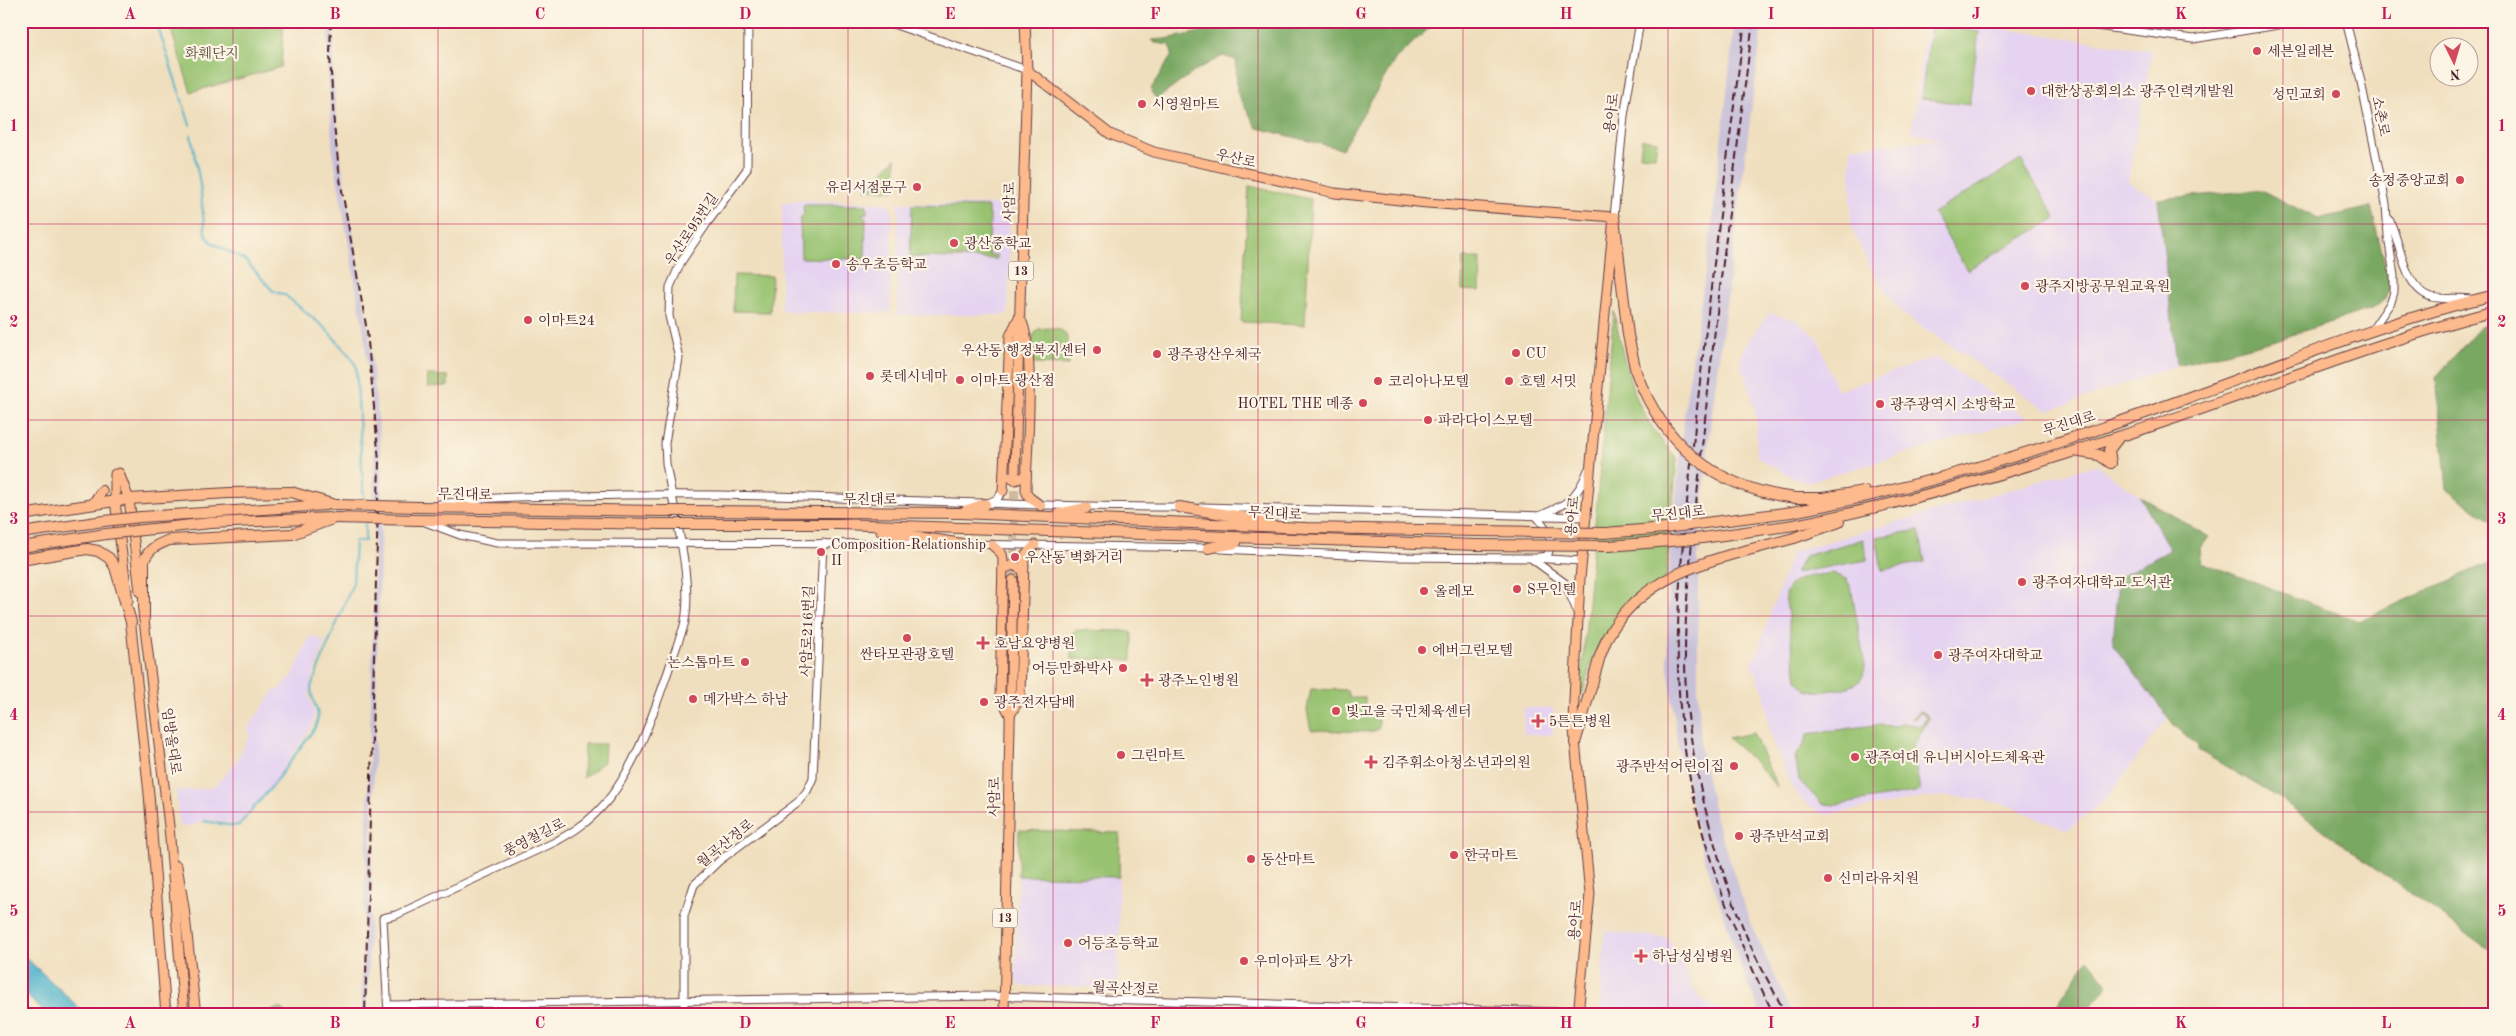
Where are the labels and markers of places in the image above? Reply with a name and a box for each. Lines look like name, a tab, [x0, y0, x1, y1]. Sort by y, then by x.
place label: 세븐일레븐	[2267, 43, 2335, 59]
marker: 세븐일레븐	[2251, 45, 2263, 57]
place label: 대한상공회의소 광주인력개발원	[2041, 84, 2234, 99]
marker: 대한상공회의소 광주인력개발원	[2025, 85, 2037, 97]
place label: 성민교회	[2272, 87, 2326, 102]
marker: 성민교회	[2330, 88, 2342, 100]
place label: 시영원마트	[1152, 97, 1220, 112]
marker: 시영원마트	[1136, 98, 1148, 110]
place label: 송정중앙교회	[2369, 173, 2450, 188]
marker: 송정중앙교회	[2454, 174, 2466, 186]
place label: 유리서점문구	[826, 180, 907, 195]
marker: 유리서점문구	[911, 181, 923, 193]
place label: 광산중학교	[964, 236, 1032, 251]
marker: 광산중학교	[948, 237, 960, 249]
place label: 송우초등학교	[846, 257, 928, 272]
marker: 송우초등학교	[830, 258, 842, 270]
place label: 광주지방공무원교육원	[2035, 279, 2170, 294]
marker: 광주지방공무원교육원	[2019, 280, 2031, 292]
place label: 이마트24	[538, 313, 595, 328]
marker: 이마트24	[522, 314, 534, 326]
place label: 우산동 행정복지센터	[961, 343, 1087, 358]
marker: 우산동 행정복지센터	[1091, 344, 1103, 356]
place label: 광주광산우체국	[1167, 347, 1262, 362]
marker: CU	[1510, 347, 1522, 359]
place label: CU	[1526, 347, 1546, 361]
marker: 광주광산우체국	[1151, 348, 1163, 360]
place label: 롯데시네마	[880, 369, 948, 384]
marker: 롯데시네마	[864, 370, 876, 382]
place label: 이마트 광산점	[970, 373, 1055, 388]
marker: 이마트 광산점	[954, 374, 966, 386]
place label: 코리아나모텔	[1388, 374, 1469, 389]
place label: 호텔 서밋	[1519, 374, 1577, 389]
marker: 코리아나모텔	[1372, 375, 1384, 387]
marker: 호텔 서밋	[1503, 375, 1515, 387]
place label: HOTEL THE 메종	[1238, 396, 1353, 411]
marker: HOTEL THE 메종	[1357, 397, 1369, 409]
place label: 광주광역시 소방학교	[1890, 397, 2016, 412]
marker: 광주광역시 소방학교	[1874, 398, 1886, 410]
place label: 파라다이스모텔	[1438, 413, 1533, 428]
marker: 파라다이스모텔	[1422, 414, 1434, 426]
place label: Composition-Relationship II	[831, 538, 986, 568]
marker: Composition-Relationship II	[815, 546, 827, 558]
place label: 우산동 벽화거리	[1025, 550, 1124, 565]
marker: 우산동 벽화거리	[1009, 551, 1021, 563]
place label: 광주여자대학교 도서관	[2032, 575, 2172, 590]
marker: 광주여자대학교 도서관	[2016, 576, 2028, 588]
place label: S무인텔	[1527, 582, 1576, 597]
marker: S무인텔	[1511, 583, 1523, 595]
place label: 올레모	[1434, 584, 1475, 599]
marker: 올레모	[1418, 585, 1430, 597]
marker: 싼타모관광호텔	[901, 632, 913, 644]
marker: 호남요양병원	[976, 636, 990, 650]
place label: 호남요양병원	[994, 636, 1075, 651]
place label: 에버그린모텔	[1432, 643, 1513, 658]
marker: 에버그린모텔	[1416, 644, 1428, 656]
place label: 싼타모관광호텔	[860, 647, 954, 662]
place label: 광주여자대학교	[1948, 648, 2043, 663]
marker: 광주여자대학교	[1932, 649, 1944, 661]
place label: 논스톱마트	[667, 655, 735, 670]
marker: 논스톱마트	[739, 656, 751, 668]
place label: 어등만화박사	[1032, 661, 1113, 676]
marker: 어등만화박사	[1117, 662, 1129, 674]
marker: 광주노인병원	[1140, 673, 1154, 687]
place label: 광주노인병원	[1158, 673, 1239, 688]
place label: 메가박스 하남	[703, 692, 789, 707]
marker: 메가박스 하남	[687, 693, 699, 705]
place label: 광주전자담배	[994, 695, 1075, 710]
marker: 광주전자담배	[978, 696, 990, 708]
place label: 빛고을 국민체육센터	[1346, 704, 1472, 719]
marker: 빛고을 국민체육센터	[1330, 705, 1342, 717]
marker: 5튼튼병원	[1531, 714, 1545, 728]
place label: 5튼튼병원	[1549, 714, 1611, 729]
place label: 그린마트	[1131, 748, 1186, 763]
marker: 그린마트	[1115, 749, 1127, 761]
place label: 광주여대 유니버시아드체육관	[1865, 750, 2045, 765]
marker: 광주여대 유니버시아드체육관	[1849, 751, 1861, 763]
marker: 김주휘소아청소년과의원	[1364, 755, 1378, 769]
place label: 김주휘소아청소년과의원	[1382, 755, 1531, 770]
place label: 광주반석어린이집	[1616, 759, 1724, 774]
marker: 광주반석어린이집	[1728, 760, 1740, 772]
place label: 광주반석교회	[1749, 829, 1830, 844]
marker: 광주반석교회	[1733, 830, 1745, 842]
place label: 한국마트	[1464, 848, 1519, 863]
marker: 한국마트	[1448, 849, 1460, 861]
place label: 동산마트	[1261, 852, 1316, 867]
marker: 동산마트	[1245, 853, 1257, 865]
place label: 신미라유치원	[1838, 871, 1919, 886]
marker: 신미라유치원	[1822, 872, 1834, 884]
place label: 어등초등학교	[1078, 936, 1160, 951]
marker: 어등초등학교	[1062, 937, 1074, 949]
marker: 하남성심병원	[1634, 949, 1648, 963]
place label: 하남성심병원	[1652, 949, 1733, 964]
place label: 우미아파트 상가	[1254, 954, 1353, 969]
marker: 우미아파트 상가	[1238, 955, 1250, 967]

